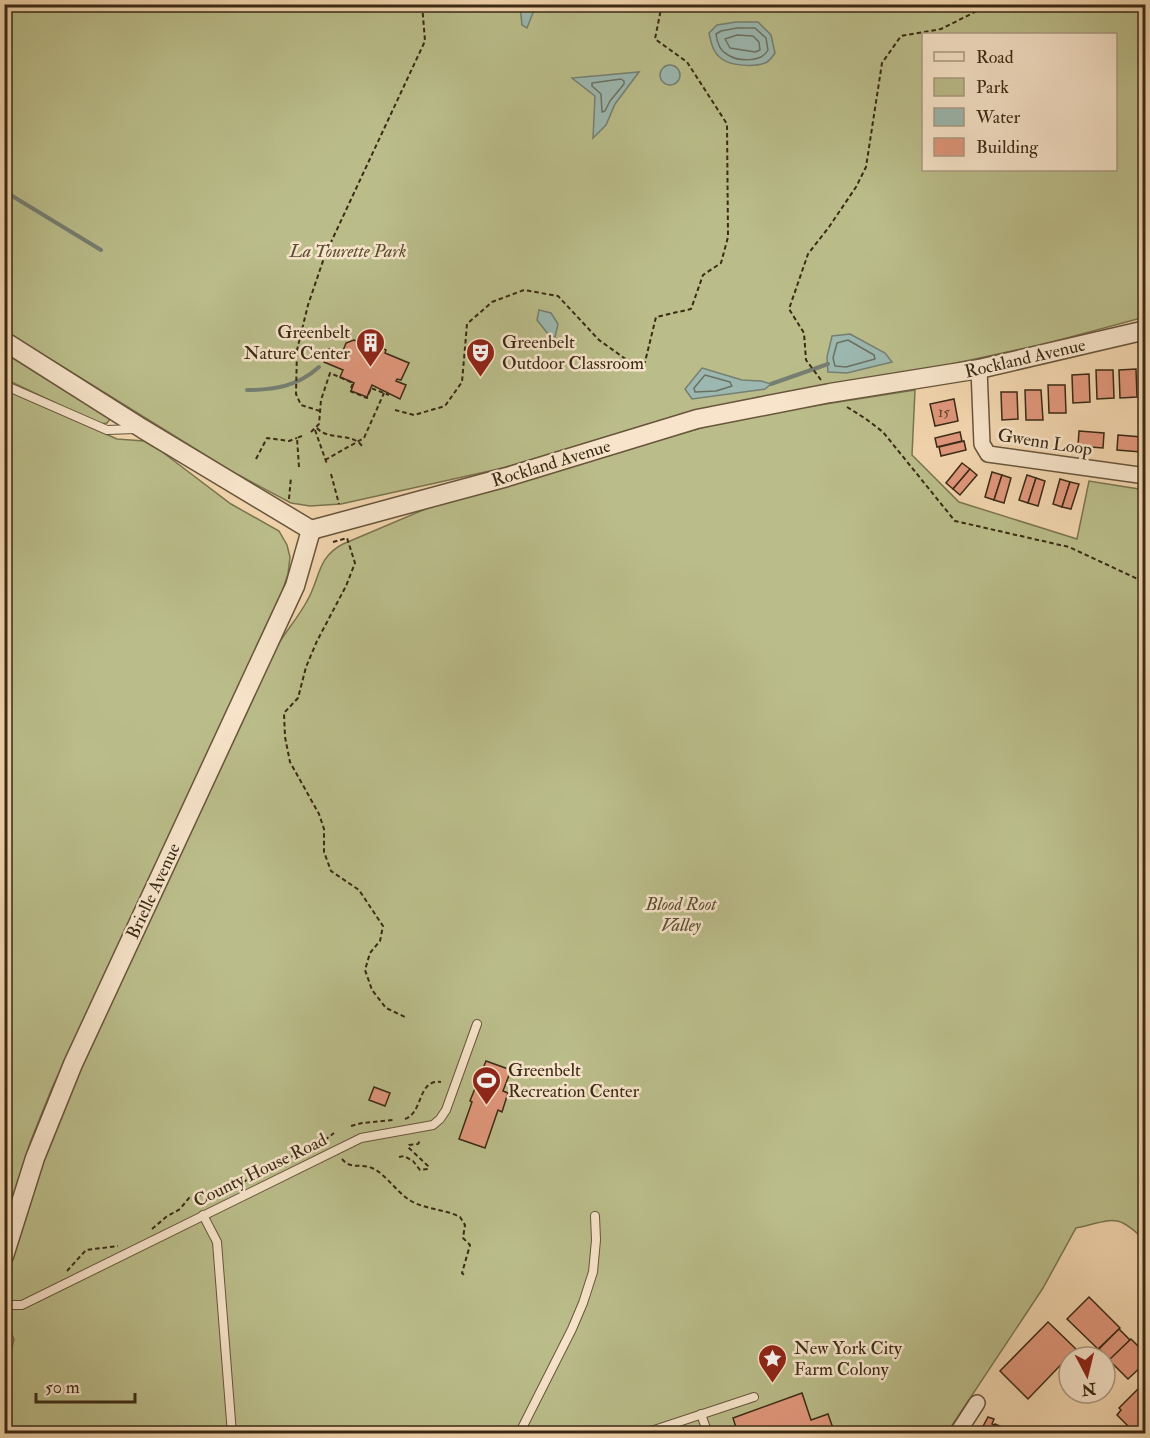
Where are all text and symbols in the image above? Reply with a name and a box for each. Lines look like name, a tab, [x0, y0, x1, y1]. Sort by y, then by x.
legend	[922, 33, 1117, 171]
text: Road	[976, 46, 1014, 69]
text: Park	[976, 76, 1009, 99]
text: Water	[975, 106, 1020, 129]
text: Building	[976, 136, 1039, 159]
park label: La Tourette Park	[288, 240, 407, 263]
place label: Greenbelt Nature Center	[244, 321, 350, 365]
building icon: Greenbelt Nature Center	[355, 326, 387, 368]
place label: Greenbelt Outdoor Classroom	[502, 331, 644, 375]
street label: Rockland Avenue	[962, 333, 1088, 384]
theatre icon: Greenbelt Outdoor Classroom	[465, 336, 497, 378]
house number: 15	[938, 403, 950, 422]
street label: Gwenn Loop	[996, 424, 1094, 461]
street label: Rockland Avenue	[489, 434, 614, 492]
street label: Brielle Avenue	[121, 839, 186, 943]
park label: Blood Root Valley	[644, 893, 717, 937]
place label: Greenbelt Recreation Center	[508, 1059, 640, 1103]
sports icon: Greenbelt Recreation Center	[471, 1064, 503, 1106]
street label: County House Road	[190, 1128, 331, 1213]
place label: New York City Farm Colony	[794, 1337, 903, 1381]
place icon: New York City Farm Colony	[757, 1342, 789, 1384]
north arrow	[1057, 1345, 1117, 1405]
scale bar	[36, 1366, 135, 1404]
text: 50 m	[45, 1376, 80, 1399]
text: N	[1080, 1378, 1098, 1400]

